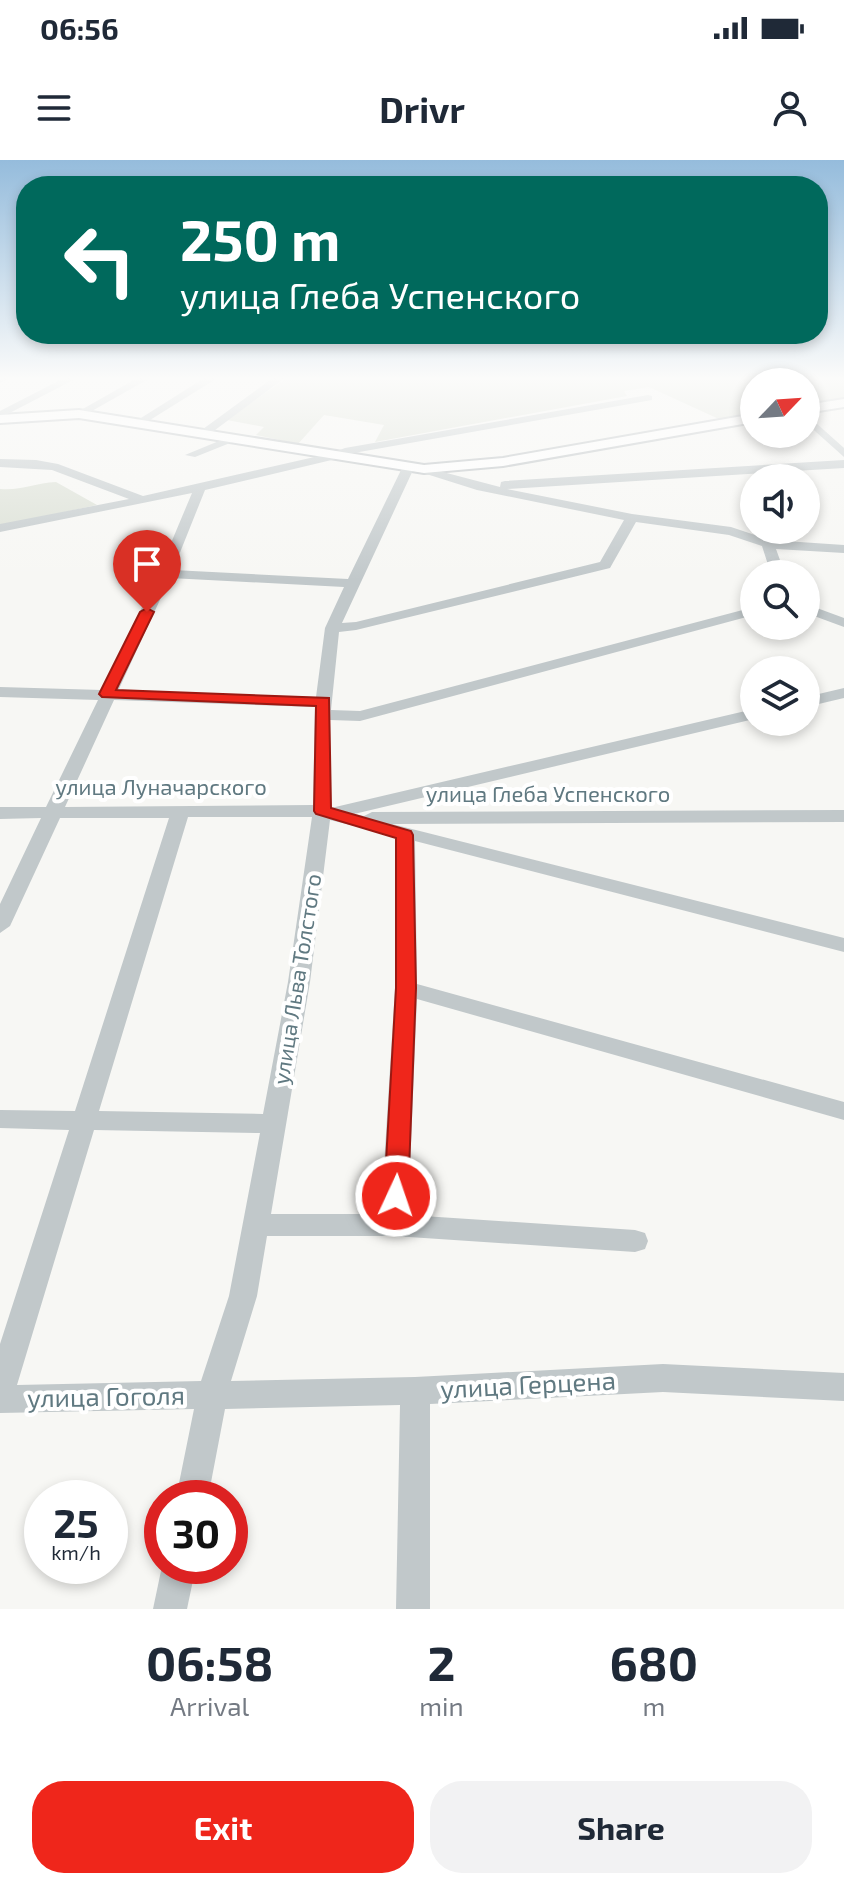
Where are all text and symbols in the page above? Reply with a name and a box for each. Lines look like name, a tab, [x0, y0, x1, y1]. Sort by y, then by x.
text: 06:56	[40, 10, 119, 46]
icon: menu	[32, 86, 76, 130]
icon: person	[768, 86, 812, 130]
text: Drivr	[379, 87, 465, 130]
text: 250 m	[180, 205, 340, 272]
icon: left	[48, 208, 152, 312]
text: улица Глеба Успенского	[180, 273, 580, 316]
north arrow	[740, 368, 820, 448]
map controls	[740, 368, 820, 736]
button: sound	[740, 464, 820, 544]
pin	[113, 530, 181, 612]
icon: arrive	[125, 542, 169, 586]
button: search	[740, 560, 820, 640]
button: layers	[740, 656, 820, 736]
street label: улица Луначарского	[55, 773, 267, 800]
street label: улица Глеба Успенского	[426, 780, 670, 807]
street label: улица Льва Толстого	[267, 872, 326, 1086]
position arrow	[354, 1154, 438, 1238]
street label: улица Герцена	[439, 1363, 617, 1405]
street label: улица Гоголя	[27, 1379, 185, 1413]
speed limit sign: 30	[144, 1480, 248, 1584]
text: 25	[53, 1498, 99, 1546]
text: km/h	[51, 1540, 101, 1564]
text: 06:58	[146, 1633, 273, 1691]
text: 2	[427, 1633, 455, 1691]
text: 680	[610, 1633, 698, 1691]
text: Arrival	[170, 1690, 249, 1721]
text: min	[419, 1690, 464, 1721]
text: m	[642, 1690, 665, 1721]
button: Exit	[32, 1781, 414, 1873]
button: Share	[430, 1781, 812, 1873]

